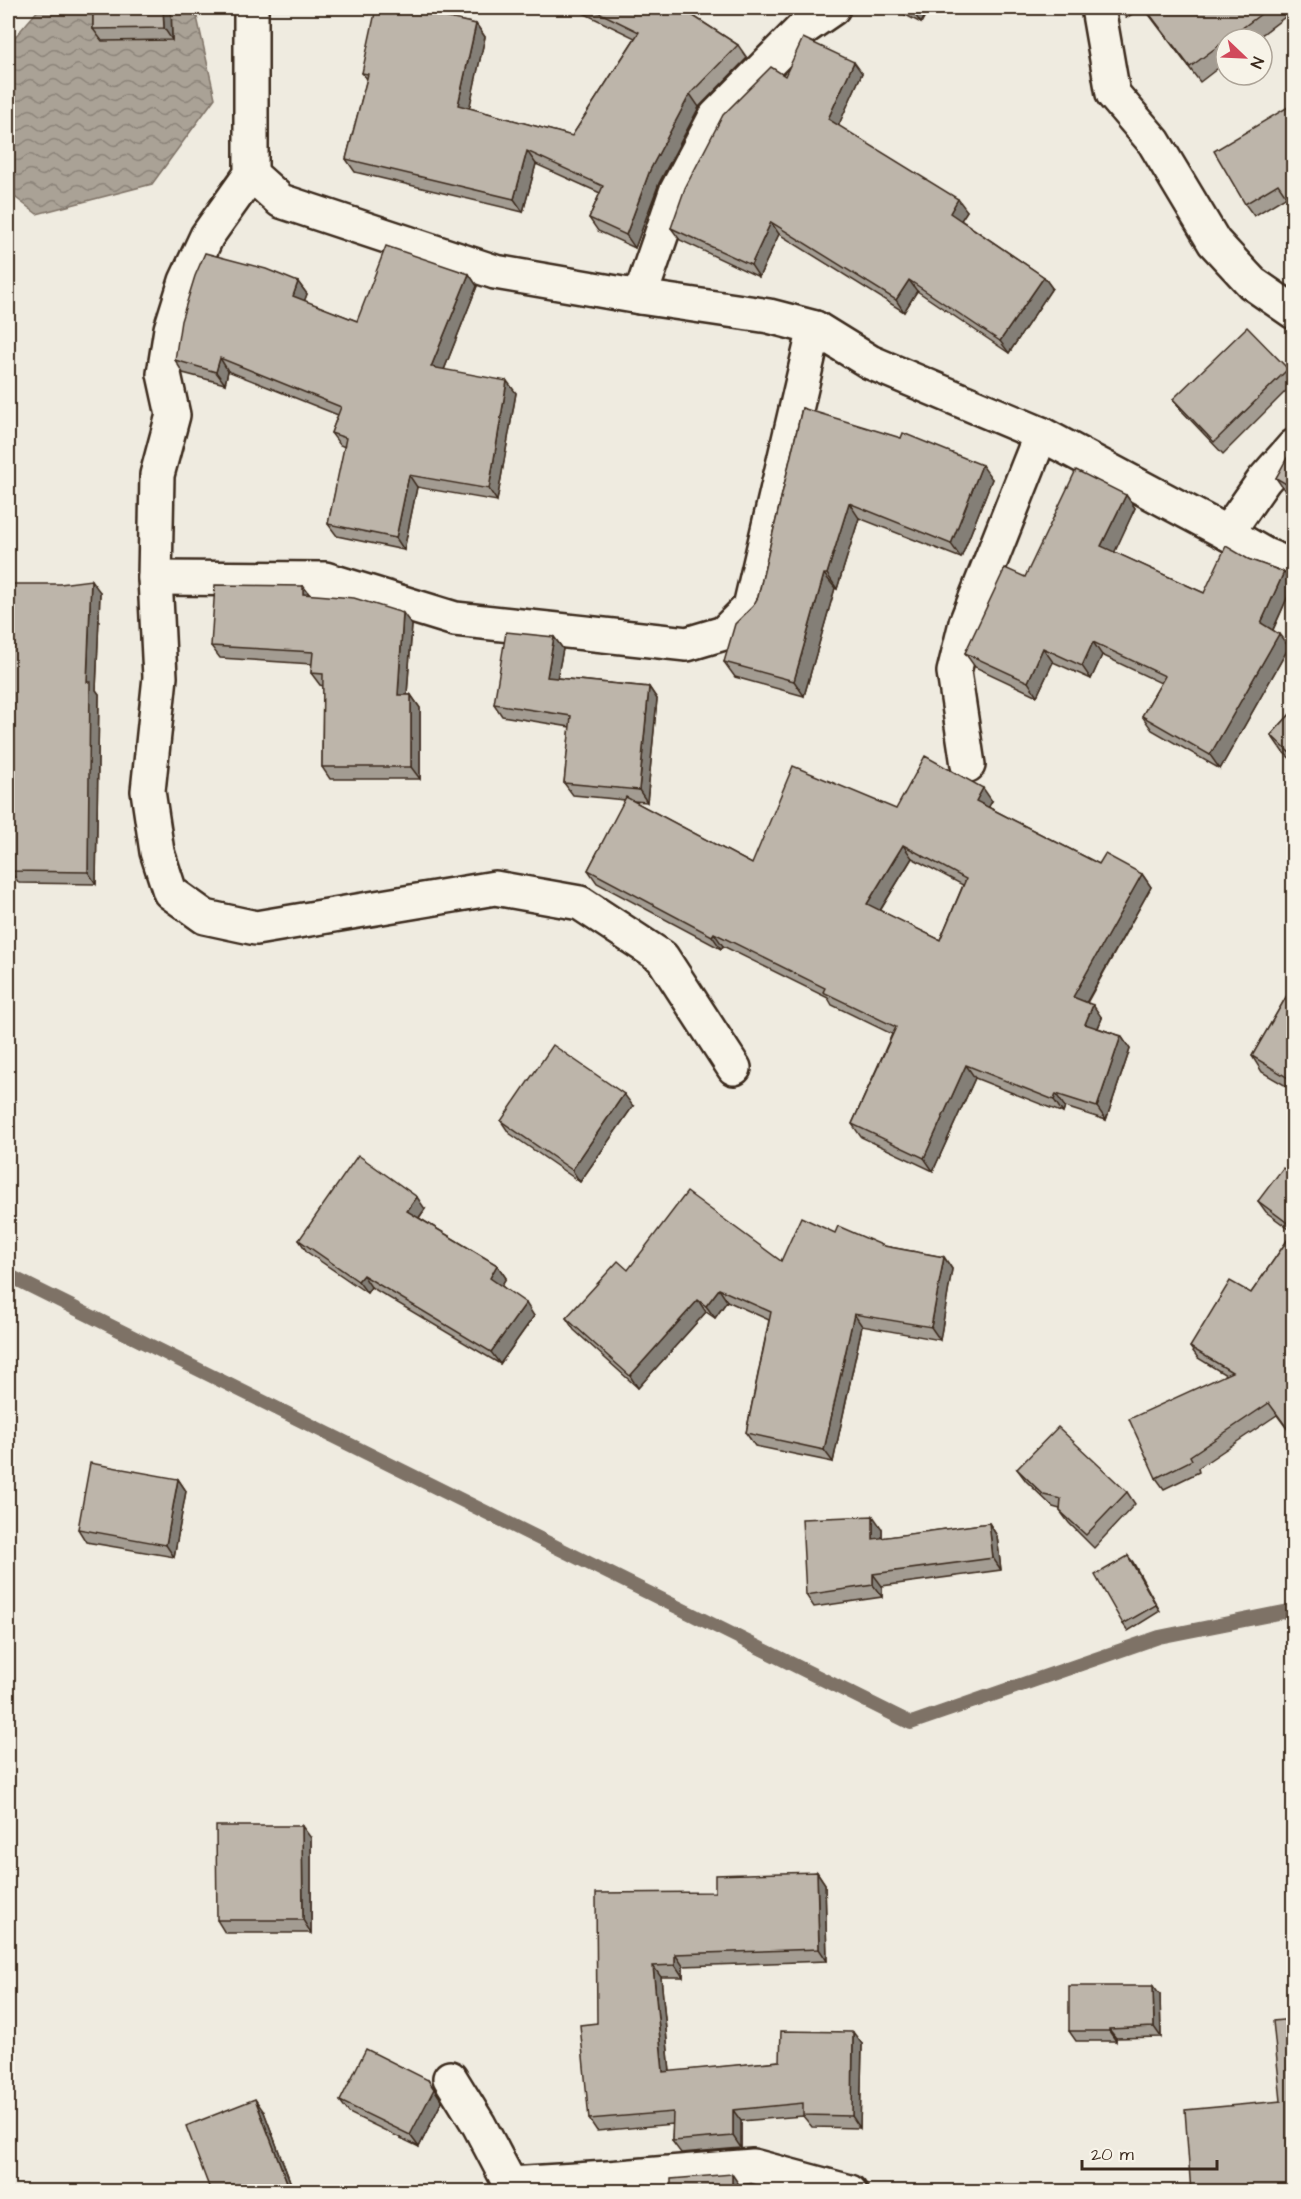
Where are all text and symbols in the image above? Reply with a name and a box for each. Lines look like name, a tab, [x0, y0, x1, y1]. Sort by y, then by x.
north arrow	[1214, 27, 1274, 87]
text: N	[1245, 54, 1269, 71]
scale bar	[1082, 2133, 1217, 2171]
text: 20 m	[1091, 2142, 1134, 2167]

